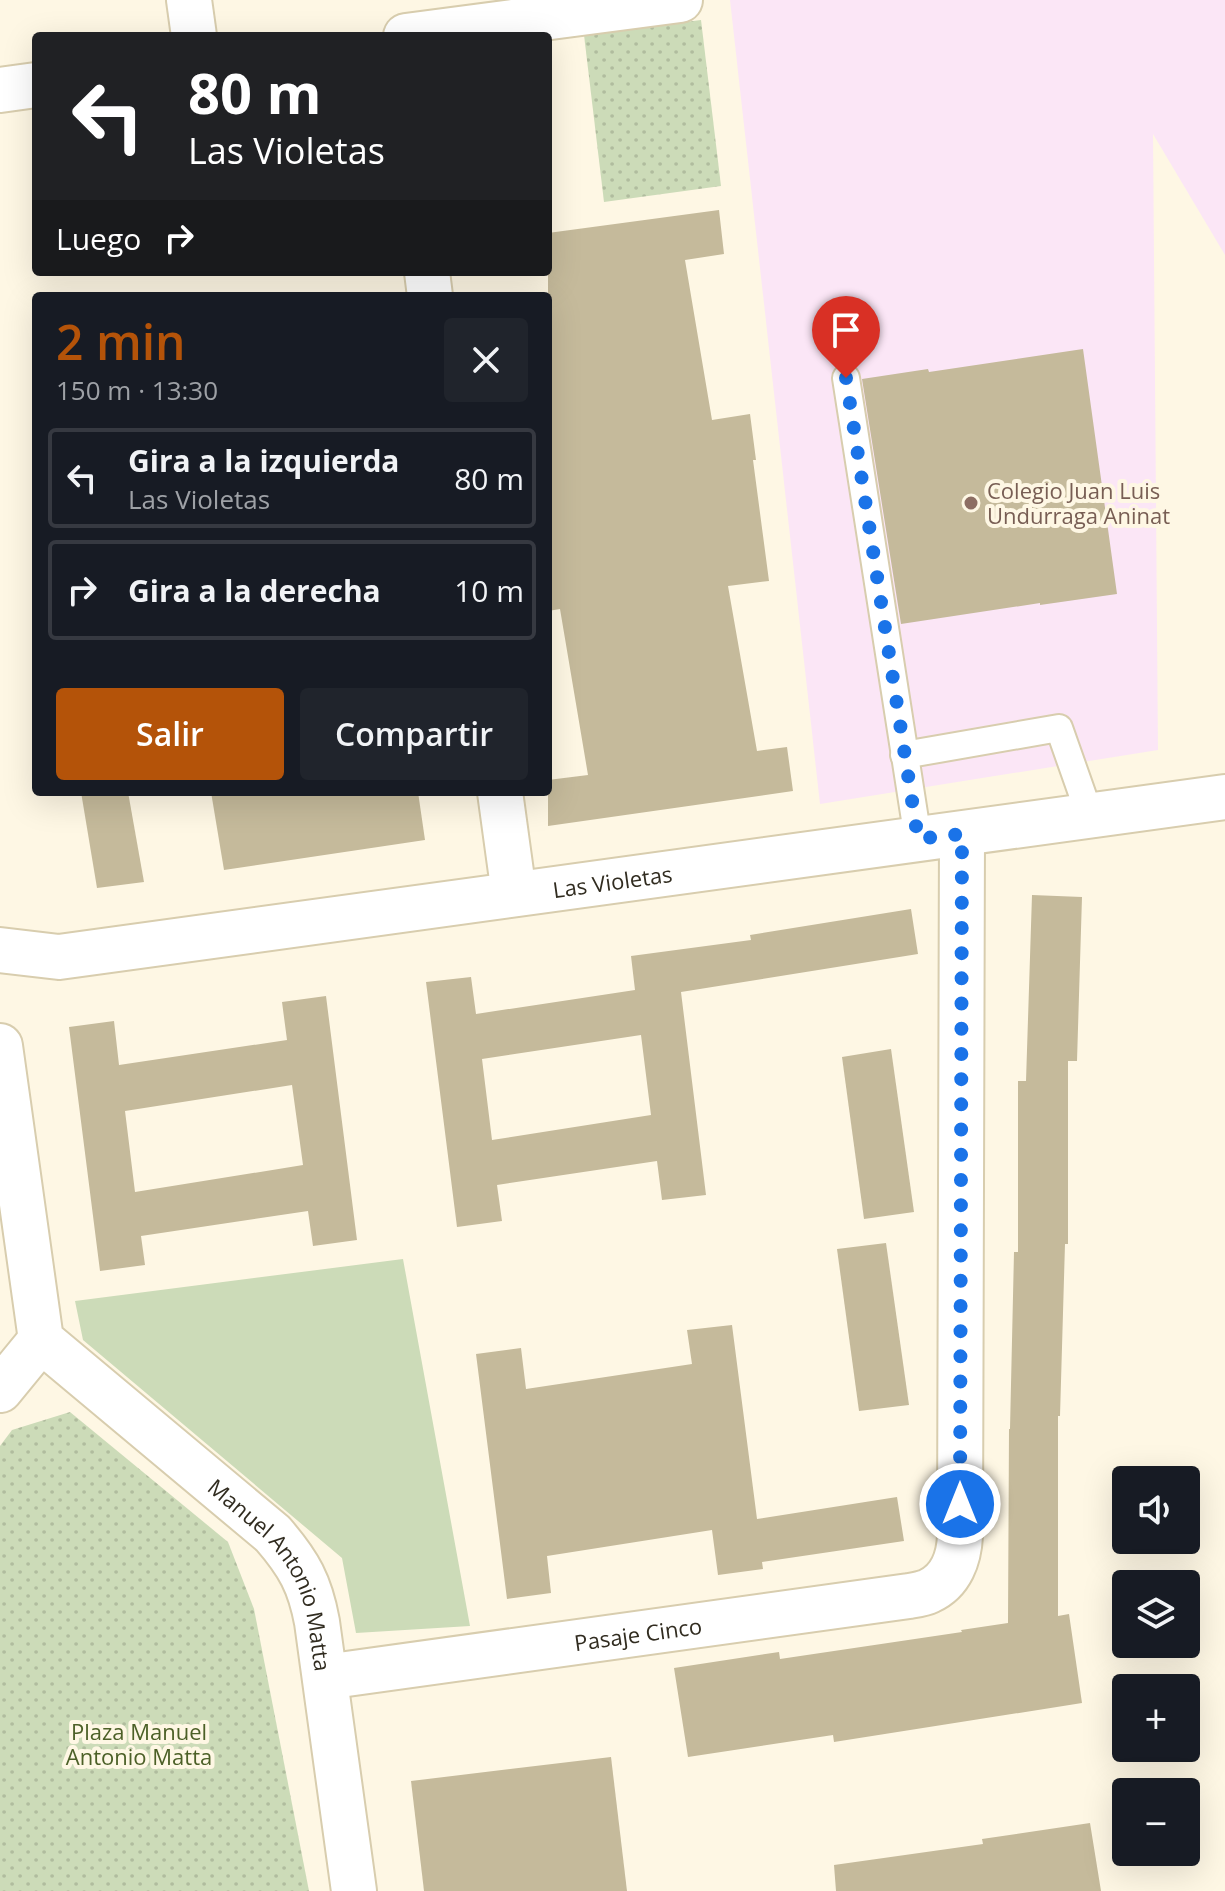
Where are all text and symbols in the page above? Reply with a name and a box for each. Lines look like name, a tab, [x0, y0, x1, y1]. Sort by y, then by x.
text: 80 m	[188, 54, 322, 130]
icon: left	[56, 64, 160, 168]
text: Las Violetas	[188, 126, 385, 175]
icon: right	[157, 216, 201, 260]
text: Luego	[56, 218, 141, 259]
pin	[812, 296, 880, 378]
icon: arrive	[824, 308, 868, 352]
text: 2 min	[56, 309, 186, 374]
button: close	[444, 318, 528, 402]
text: 150 m · 13:30	[56, 372, 218, 408]
text: Gira a la izquierda	[128, 440, 400, 481]
icon: left	[60, 456, 104, 500]
text: 80 m	[454, 458, 524, 499]
place label: Colegio Juan Luis Undurraga Aninat	[987, 475, 1170, 530]
text: Las Violetas	[128, 481, 270, 517]
marker: Colegio Juan Luis Undurraga Aninat	[962, 494, 980, 512]
icon: right	[60, 568, 104, 612]
text: Gira a la derecha	[128, 570, 381, 611]
text: 10 m	[454, 570, 524, 611]
button: Salir	[56, 688, 284, 780]
button: Compartir	[300, 688, 528, 780]
street label: Las Violetas	[551, 858, 674, 904]
position arrow	[918, 1462, 1002, 1546]
map controls	[1112, 1466, 1200, 1866]
button: sound	[1112, 1466, 1200, 1554]
street label: Manuel Antonio Matta	[202, 1471, 339, 1673]
button: layers	[1112, 1570, 1200, 1658]
street label: Pasaje Cinco	[572, 1610, 704, 1657]
button: +	[1112, 1674, 1200, 1762]
park label: Plaza Manuel Antonio Matta	[66, 1716, 212, 1771]
button: −	[1112, 1778, 1200, 1866]

